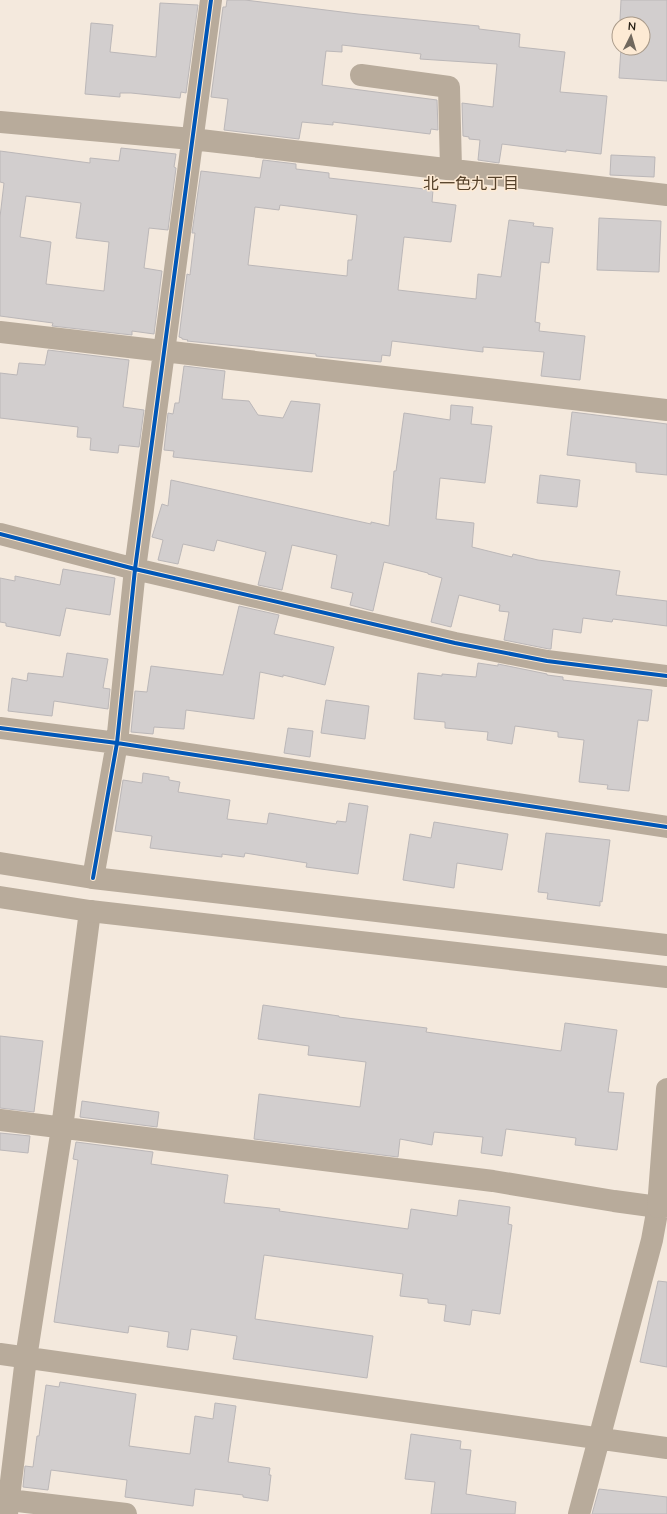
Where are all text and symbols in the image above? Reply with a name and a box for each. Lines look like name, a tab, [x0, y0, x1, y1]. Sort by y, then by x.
north arrow	[611, 16, 651, 56]
text: N	[627, 19, 637, 33]
district label: 北一色九丁目	[423, 173, 519, 193]

